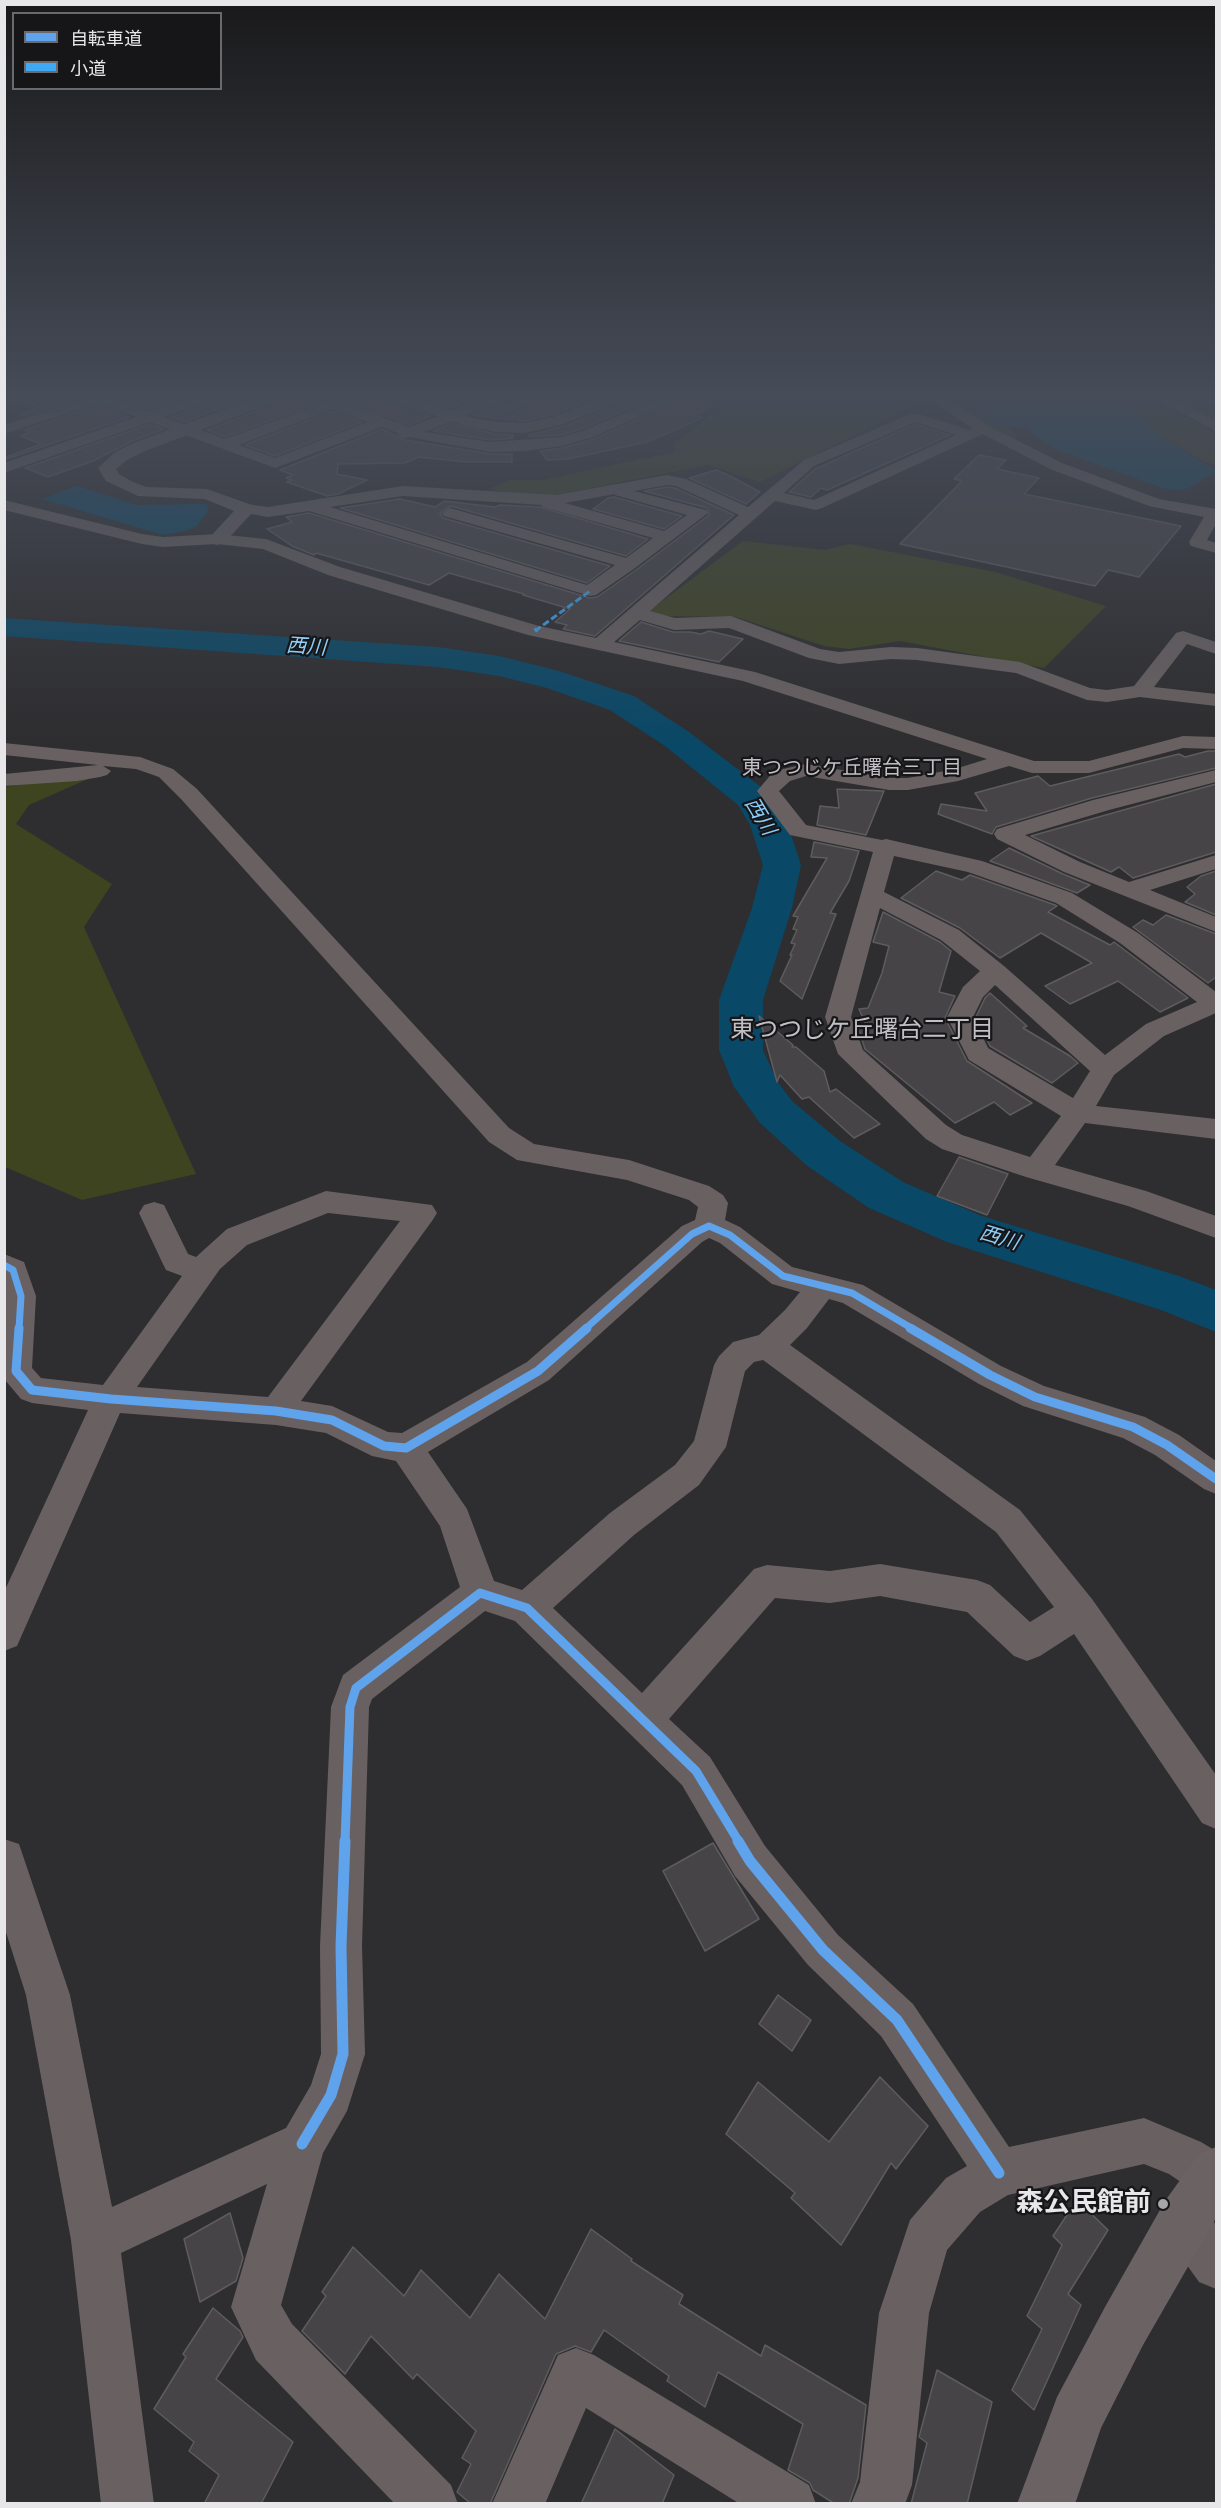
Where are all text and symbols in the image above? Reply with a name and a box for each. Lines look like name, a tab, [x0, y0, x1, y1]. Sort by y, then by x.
legend	[12, 12, 222, 90]
text: 自転車道	[70, 29, 142, 50]
text: 小道	[70, 59, 106, 80]
water label: 西川	[285, 635, 327, 661]
district label: 東つつじケ丘曙台三丁目	[742, 757, 962, 781]
water label: 西川	[738, 794, 780, 840]
district label: 東つつじケ丘曙台二丁目	[730, 1017, 994, 1045]
water label: 西川	[976, 1222, 1022, 1256]
place label: 森公民館前	[1016, 2188, 1151, 2220]
marker: 森公民館前	[1156, 2197, 1170, 2211]

